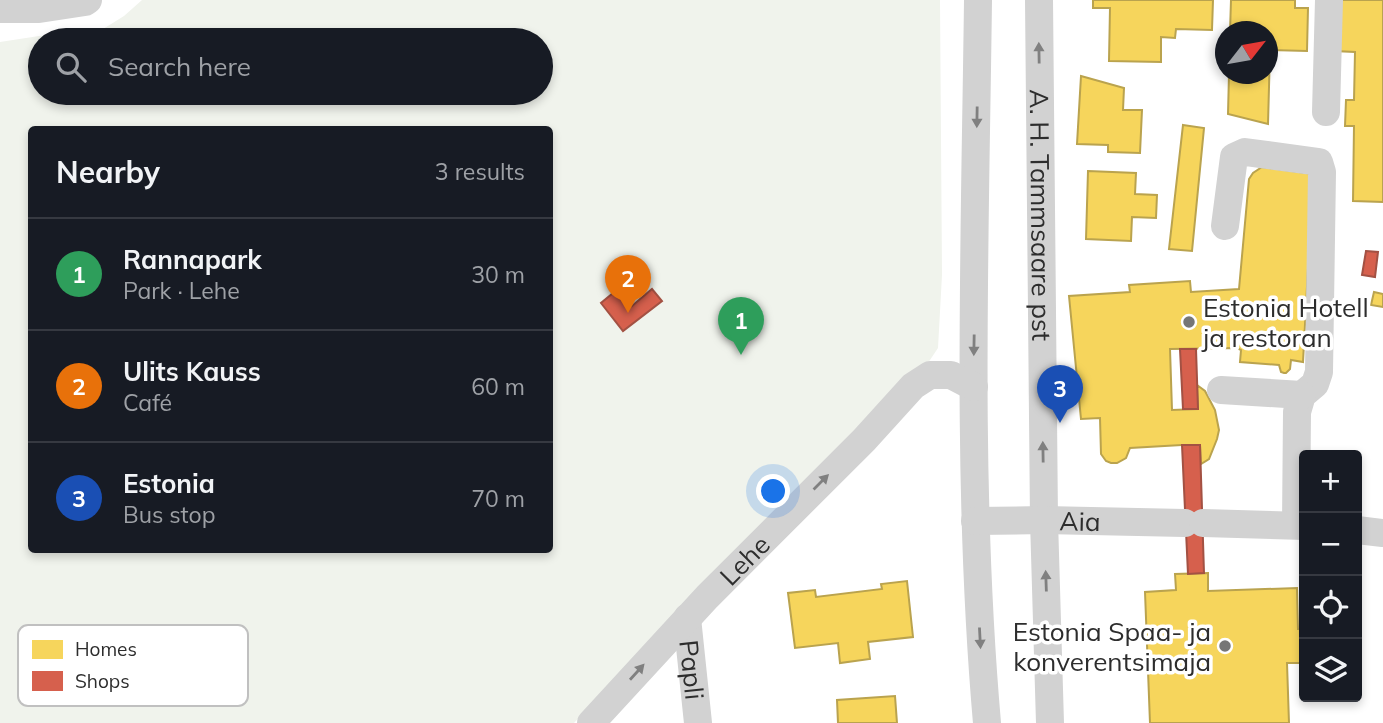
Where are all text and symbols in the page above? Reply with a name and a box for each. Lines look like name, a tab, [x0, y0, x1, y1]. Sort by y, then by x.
north arrow	[1215, 21, 1278, 84]
search box	[28, 28, 553, 105]
one-way arrow	[1034, 41, 1045, 63]
icon: search	[52, 48, 90, 86]
text: Search here	[108, 50, 251, 83]
street label: A. H. Tammsaare pst	[1023, 89, 1059, 341]
one-way arrow	[971, 106, 983, 128]
text: Nearby	[56, 153, 160, 191]
text: 3 results	[435, 157, 525, 186]
text: Rannapark	[123, 243, 262, 276]
pin: 2	[605, 255, 651, 313]
text: 1	[72, 260, 86, 289]
text: 30 m	[471, 260, 525, 289]
text: Park · Lehe	[123, 276, 240, 305]
place label: Estonia Hotell ja restoran	[1201, 291, 1369, 354]
pin: 1	[718, 297, 764, 355]
marker: Estonia Hotell ja restoran	[1181, 314, 1197, 330]
one-way arrow	[968, 334, 980, 356]
text: Ulits Kauss	[123, 355, 261, 388]
pin: 3	[1037, 365, 1083, 423]
text: 2	[72, 372, 86, 401]
text: 60 m	[471, 372, 525, 401]
text: Café	[123, 388, 172, 417]
one-way arrow	[1037, 440, 1049, 462]
map controls	[1299, 450, 1362, 702]
button: +	[1299, 450, 1362, 513]
text: Estonia	[123, 467, 215, 500]
your location	[756, 474, 790, 508]
one-way arrow	[813, 474, 830, 491]
text: 3	[72, 484, 86, 513]
text: 70 m	[471, 484, 525, 513]
text: Bus stop	[123, 500, 215, 529]
street label: Aia	[1059, 504, 1101, 538]
button: −	[1299, 513, 1362, 576]
street label: Lehe	[712, 528, 776, 592]
one-way arrow	[1040, 570, 1051, 592]
button: locate	[1299, 576, 1362, 639]
place label: Estonia Spaa- ja konverentsimaja	[1013, 615, 1211, 678]
legend	[18, 625, 248, 706]
one-way arrow	[974, 628, 985, 650]
text: Homes	[75, 637, 137, 661]
street label: Papli	[673, 638, 712, 701]
marker: Estonia Spaa- ja konverentsimaja	[1217, 638, 1233, 654]
button: layers	[1299, 639, 1362, 702]
one-way arrow	[629, 663, 645, 681]
text: Shops	[75, 669, 130, 693]

